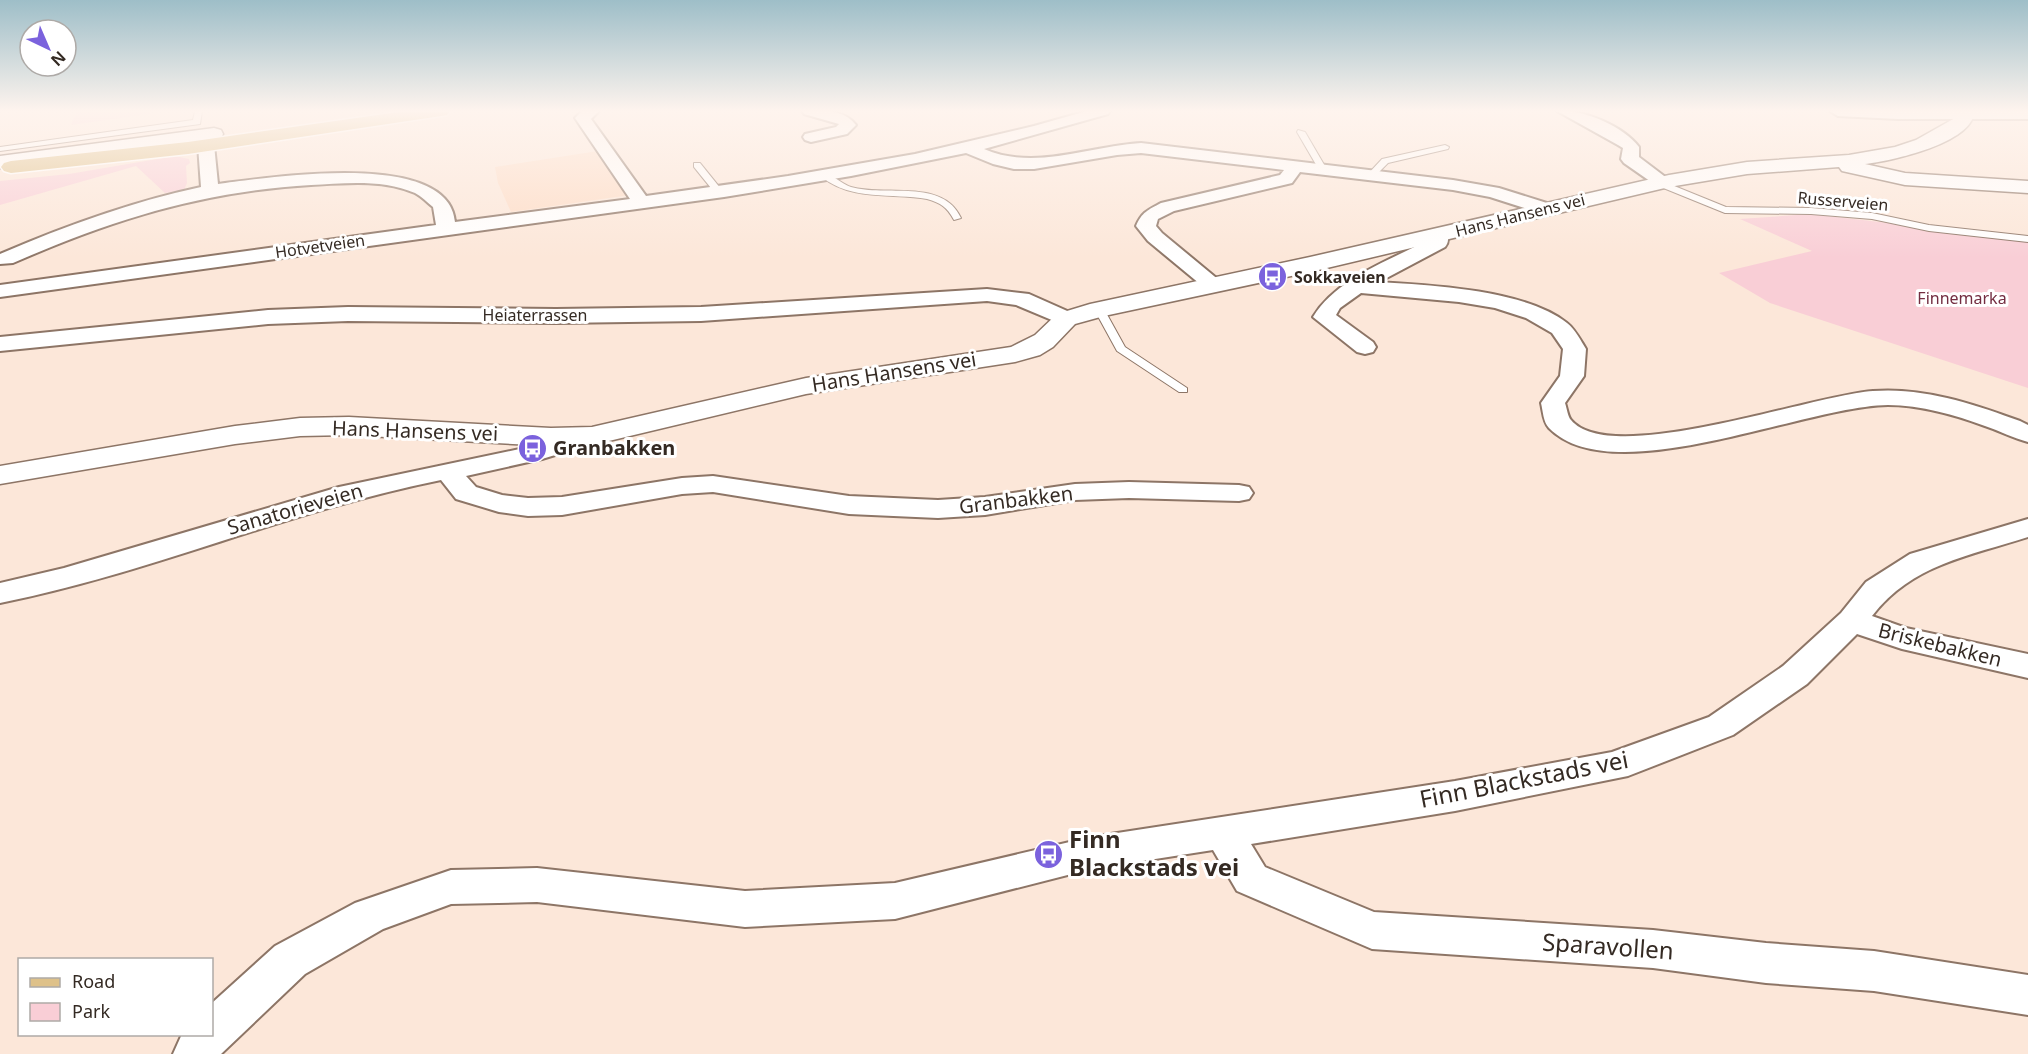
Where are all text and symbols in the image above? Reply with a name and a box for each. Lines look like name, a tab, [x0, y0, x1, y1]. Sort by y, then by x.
north arrow	[18, 18, 78, 78]
text: N	[46, 46, 71, 71]
street label: Russerveien	[1797, 186, 1889, 216]
street label: Hans Hansens vei	[1453, 188, 1587, 242]
street label: Hotvetveien	[274, 229, 366, 263]
bus stop icon: Sokkaveien	[1257, 261, 1289, 293]
place label: Sokkaveien	[1294, 266, 1386, 288]
park label: Finnemarka	[1917, 287, 2007, 309]
street label: Heiaterrassen	[483, 304, 587, 326]
street label: Hans Hansens vei	[810, 345, 978, 398]
street label: Hans Hansens vei	[332, 414, 499, 447]
bus stop icon: Granbakken	[516, 432, 548, 464]
place label: Granbakken	[553, 434, 675, 461]
street label: Sanatorieveien	[224, 476, 366, 541]
street label: Granbakken	[957, 479, 1074, 520]
street label: Briskebakken	[1875, 616, 2005, 673]
street label: Finn Blackstads vei	[1416, 742, 1631, 815]
place label: Finn Blackstads vei	[1069, 822, 1239, 883]
bus stop icon: Finn Blackstads vei	[1032, 838, 1064, 870]
street label: Sparavollen	[1541, 924, 1675, 967]
legend	[18, 958, 213, 1036]
text: Road	[72, 969, 115, 993]
text: Park	[72, 999, 110, 1023]

